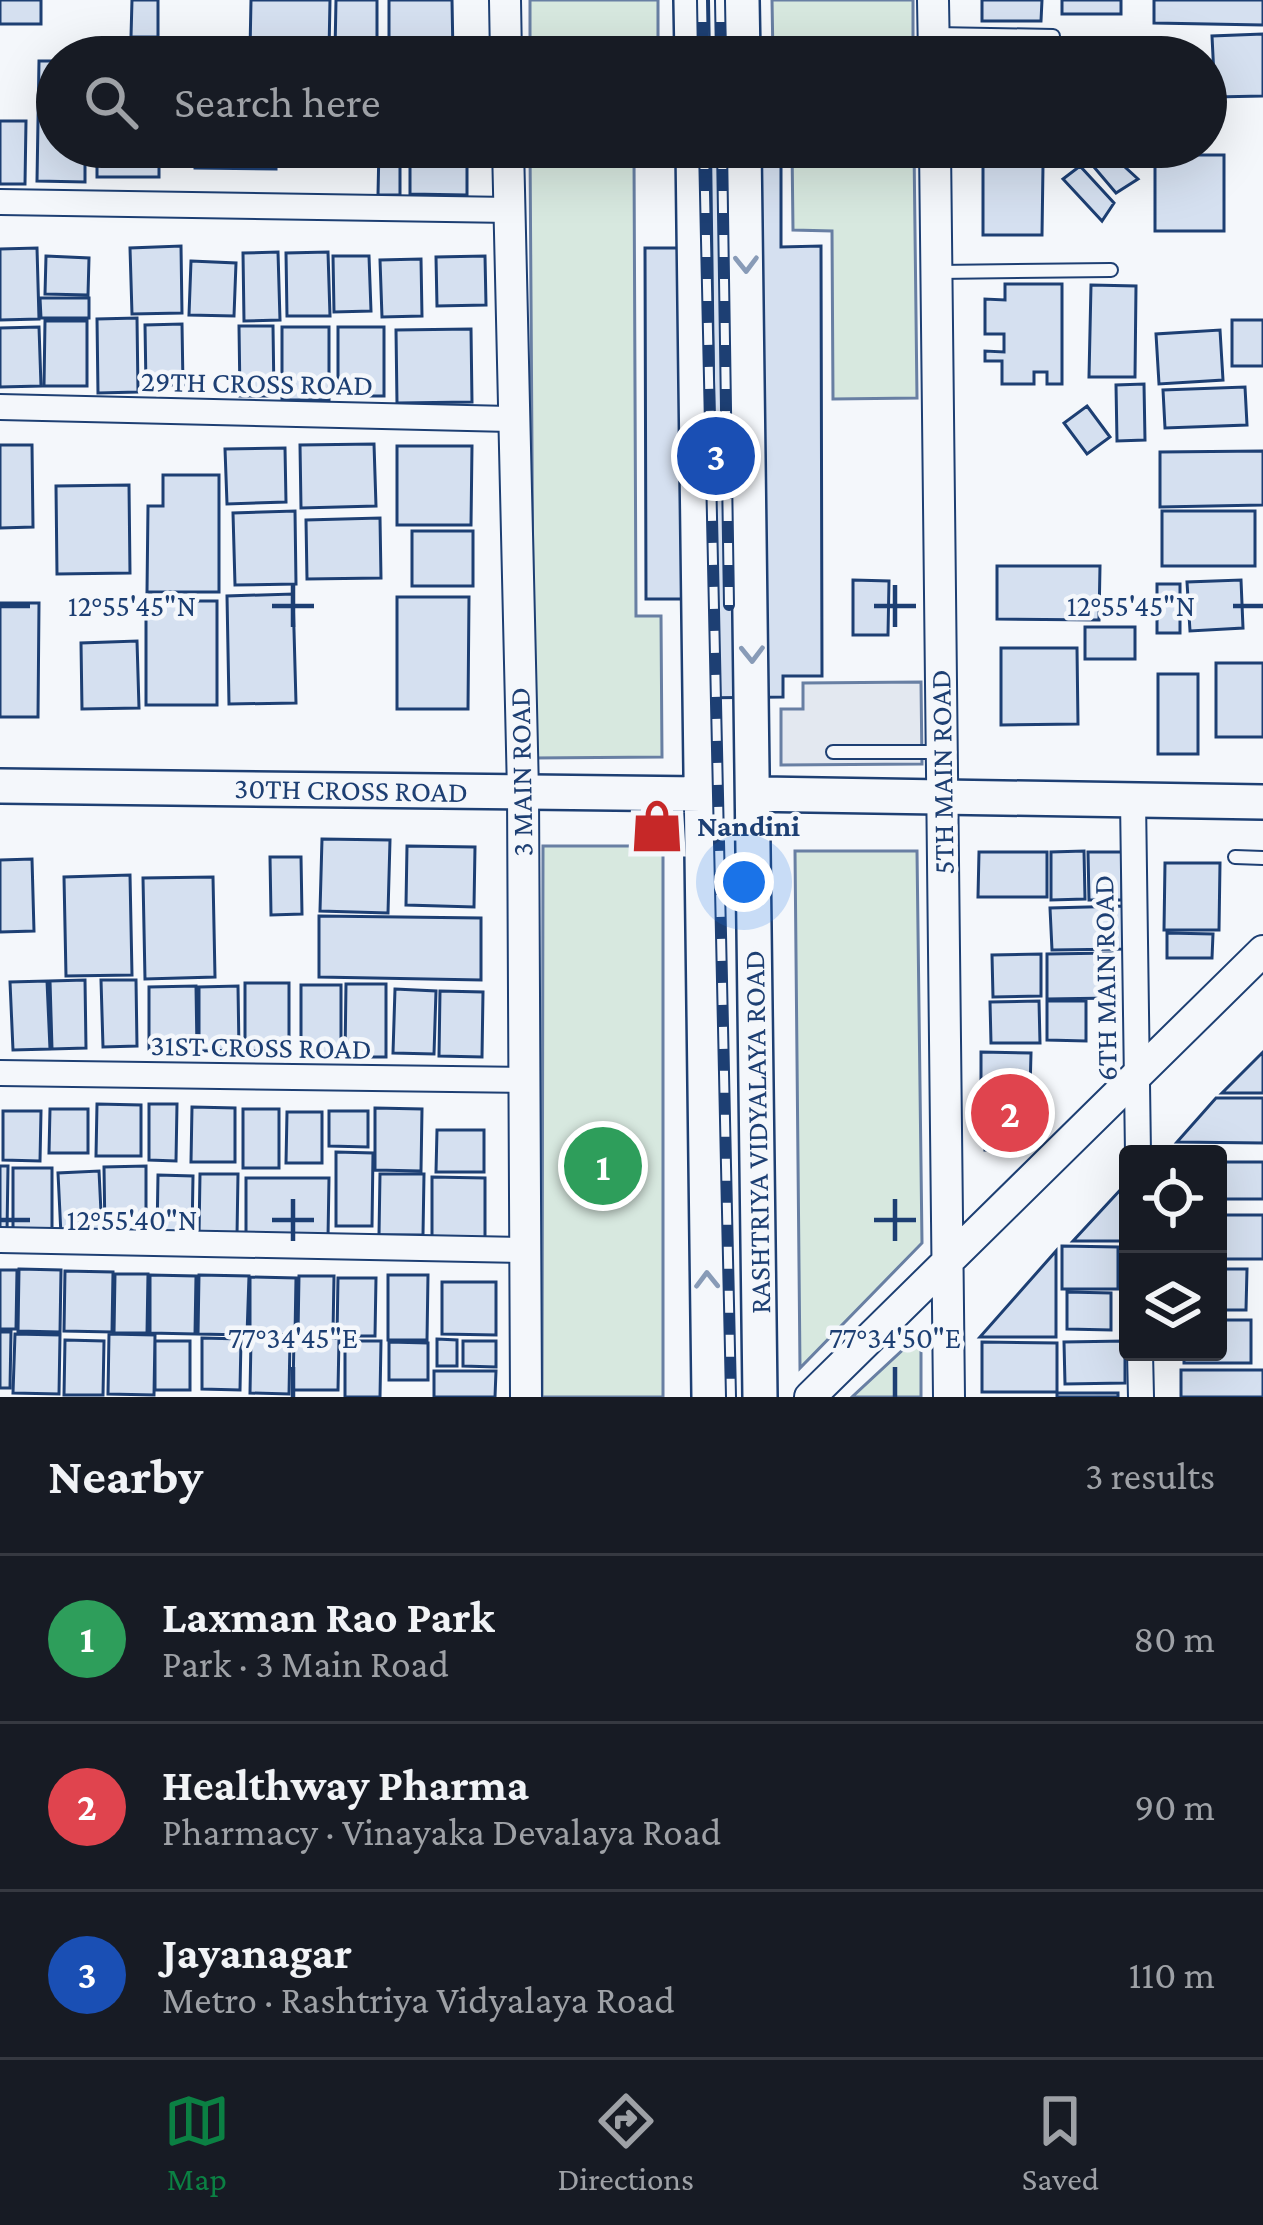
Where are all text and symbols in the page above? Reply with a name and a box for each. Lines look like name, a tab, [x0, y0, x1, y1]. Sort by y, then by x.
search box	[36, 36, 1227, 168]
icon: search	[78, 69, 144, 135]
text: Search here	[174, 77, 381, 127]
one-way arrow	[733, 256, 759, 274]
street label: 29TH CROSS ROAD	[141, 364, 373, 401]
pin: 3	[677, 411, 755, 501]
text: 12°55'45"N	[68, 589, 196, 622]
text: 12°55'45"N	[1067, 589, 1195, 622]
one-way arrow	[739, 645, 765, 664]
street label: 5TH MAIN ROAD	[923, 669, 960, 875]
street label: 3 MAIN ROAD	[503, 687, 538, 857]
street label: 30TH CROSS ROAD	[234, 771, 468, 808]
shop icon: Nandini	[628, 797, 686, 855]
place label: Nandini	[697, 809, 800, 842]
your location	[714, 852, 774, 912]
street label: 6TH MAIN ROAD	[1086, 875, 1123, 1081]
street label: RASHTRIYA VIDYALAYA ROAD	[737, 950, 776, 1314]
street label: 31ST CROSS ROAD	[150, 1028, 372, 1065]
pin: 2	[971, 1068, 1049, 1158]
pin: 1	[564, 1121, 642, 1211]
map controls	[1119, 1145, 1227, 1361]
button: locate	[1119, 1145, 1227, 1253]
text: 12°55'40"N	[67, 1203, 197, 1236]
button: layers	[1119, 1253, 1227, 1361]
one-way arrow	[695, 1270, 721, 1289]
text: 77°34'45"E	[228, 1321, 358, 1354]
text: 77°34'50"E	[829, 1321, 961, 1354]
text: Nearby	[48, 1447, 203, 1504]
text: 3 results	[1085, 1454, 1215, 1497]
text: Laxman Rao Park	[162, 1592, 495, 1642]
text: 1	[80, 1617, 94, 1660]
text: 80 m	[1133, 1617, 1215, 1660]
text: Park · 3 Main Road	[162, 1642, 449, 1685]
text: Healthway Pharma	[162, 1760, 529, 1810]
text: 2	[77, 1785, 97, 1828]
text: 90 m	[1134, 1785, 1215, 1828]
text: Pharmacy · Vinayaka Devalaya Road	[162, 1810, 721, 1853]
text: Jayanagar	[162, 1928, 352, 1978]
text: 3	[77, 1953, 97, 1996]
text: 110 m	[1128, 1953, 1215, 1996]
text: Metro · Rashtriya Vidyalaya Road	[162, 1978, 675, 2021]
tab: Map	[164, 2088, 230, 2197]
tab: Directions	[558, 2088, 694, 2197]
tab: Saved	[1022, 2088, 1099, 2197]

